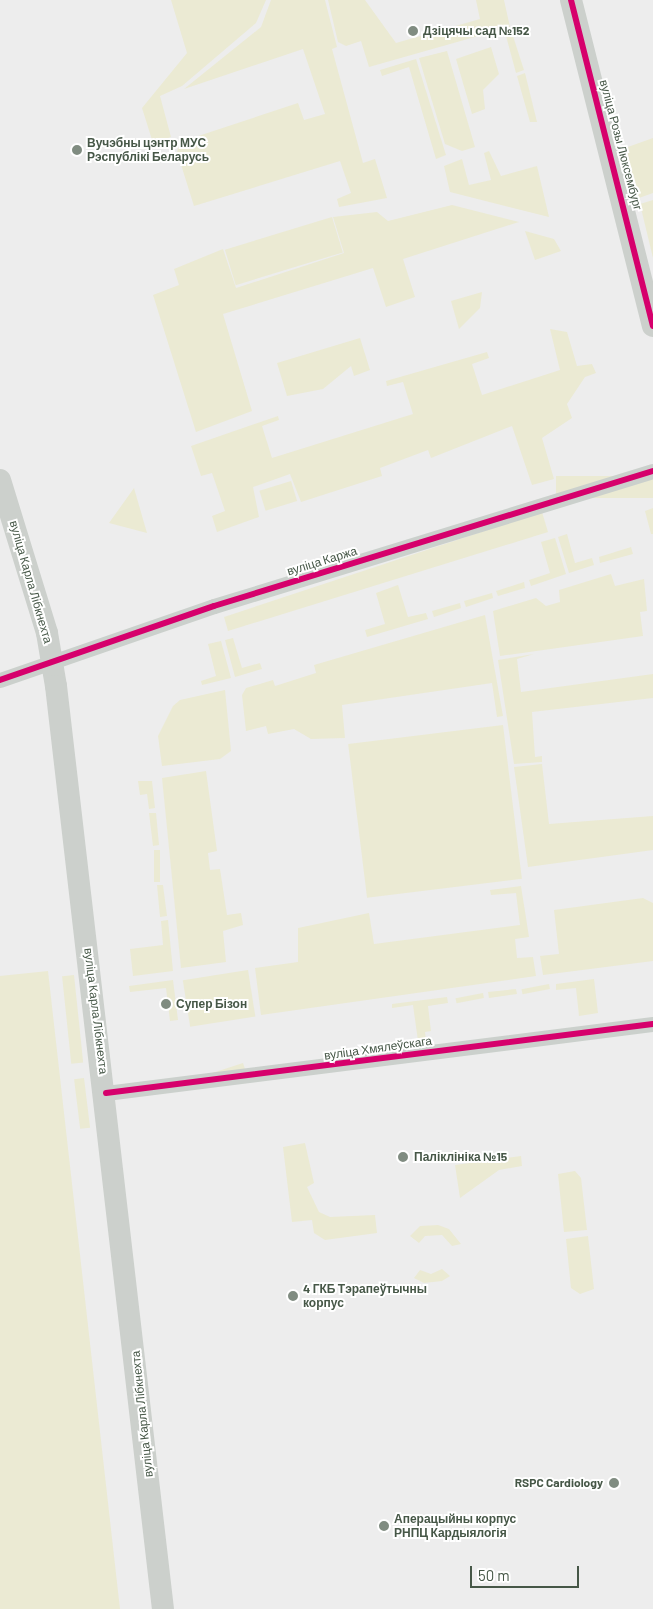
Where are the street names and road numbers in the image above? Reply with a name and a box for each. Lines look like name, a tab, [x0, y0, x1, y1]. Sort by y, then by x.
street label: вуліца Розы Люксембург	[597, 78, 645, 212]
street label: вуліца Карла Лібкнехта	[7, 519, 55, 645]
street label: вуліца Каржа	[285, 544, 359, 578]
street label: вуліца Карла Лібкнехта	[81, 947, 111, 1075]
street label: вуліца Хмялеўскага	[323, 1033, 433, 1063]
street label: вуліца Карла Лібкнехта	[128, 1350, 156, 1478]

